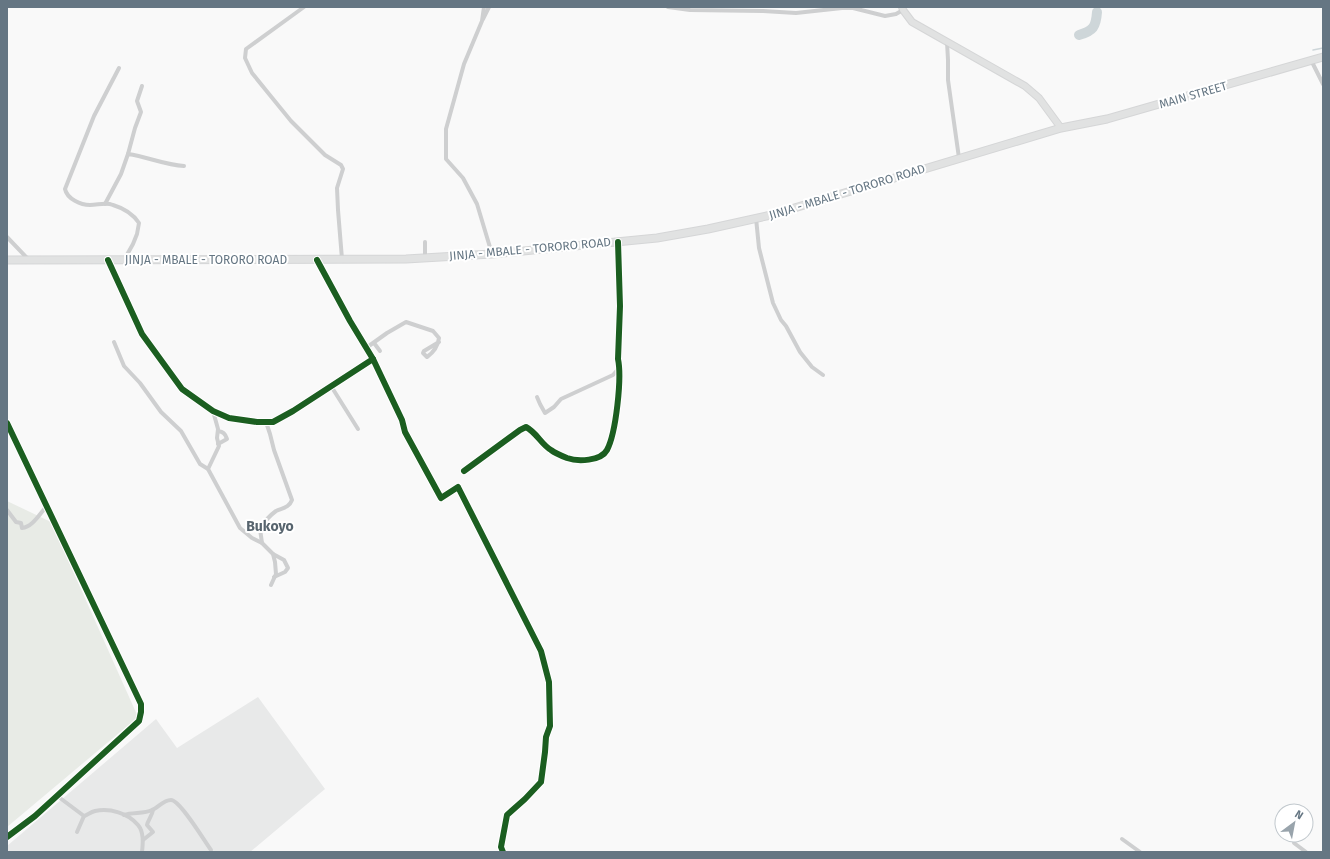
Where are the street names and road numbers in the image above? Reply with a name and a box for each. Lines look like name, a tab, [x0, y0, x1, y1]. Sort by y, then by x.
street label: MAIN STREET	[1157, 78, 1229, 111]
street label: JINJA - MBALE - TORORO ROAD	[767, 162, 927, 222]
street label: JINJA - MBALE - TORORO ROAD	[449, 235, 612, 263]
street label: JINJA - MBALE - TORORO ROAD	[125, 253, 287, 267]

